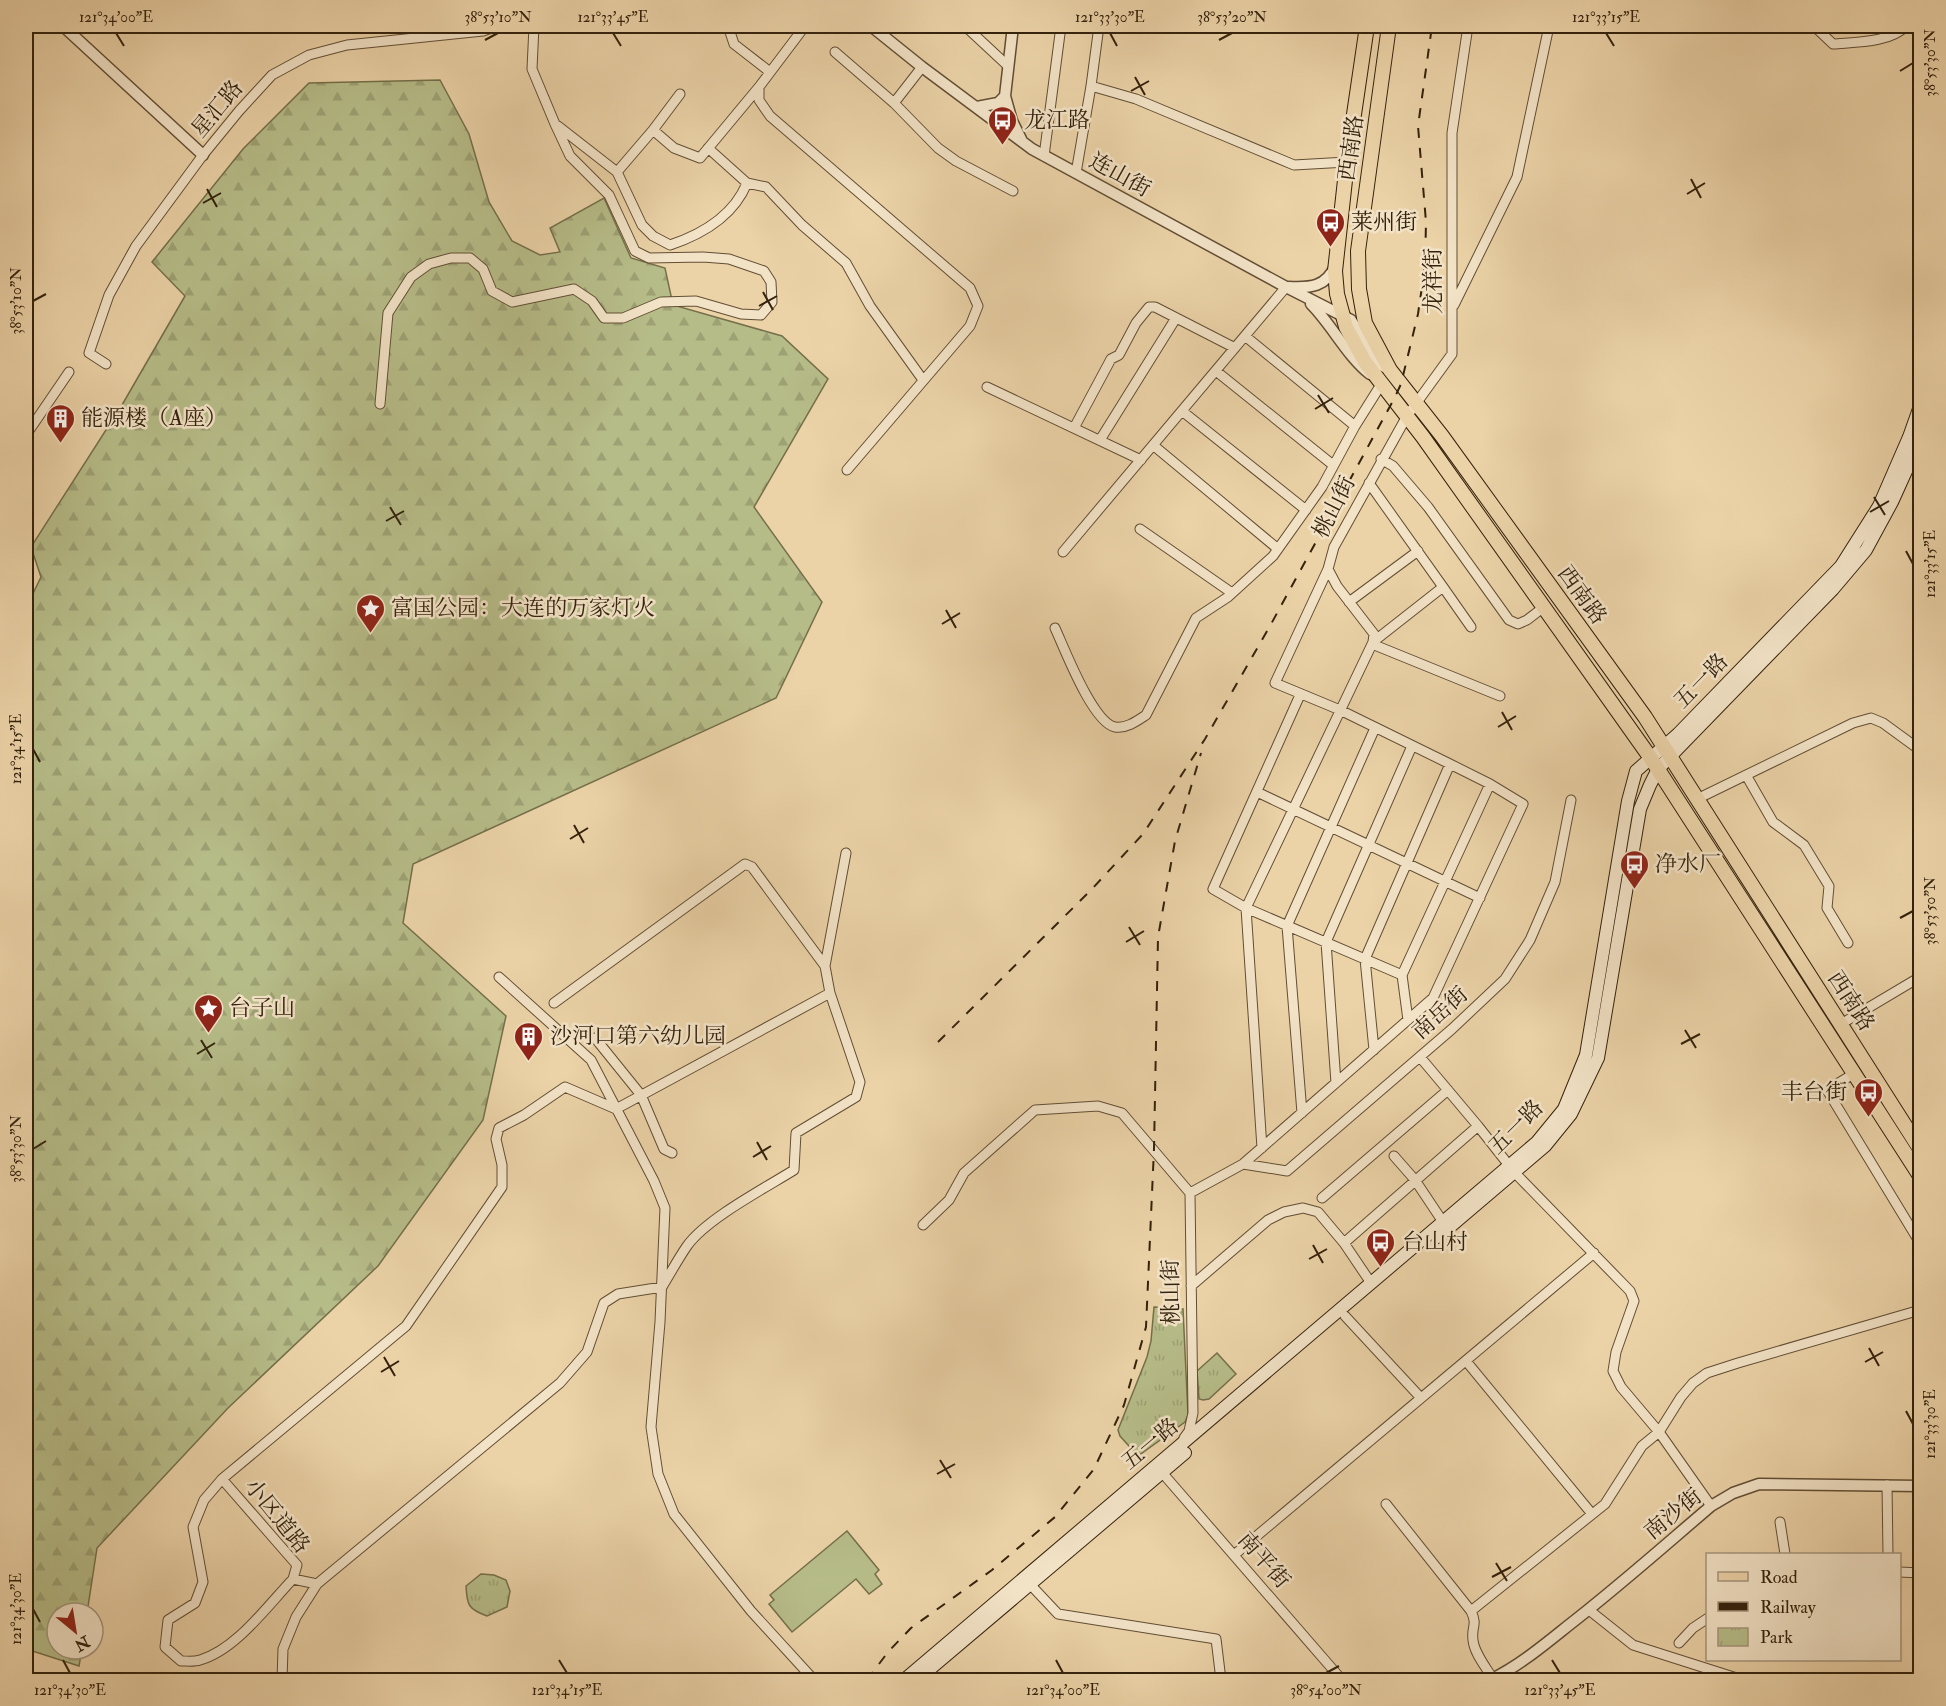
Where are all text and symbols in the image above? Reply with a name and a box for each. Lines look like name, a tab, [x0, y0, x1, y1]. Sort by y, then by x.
text: 121°34'00"E	[79, 8, 153, 27]
text: 38°53'10"N	[464, 8, 532, 27]
text: 121°33'45"E	[578, 8, 649, 27]
text: 121°33'30"E	[1075, 8, 1145, 27]
text: 38°53'20"N	[1197, 8, 1267, 27]
text: 121°33'15"E	[1572, 8, 1640, 27]
text: 38°53'30"N	[1921, 29, 1940, 97]
street label: 星汇路	[185, 75, 249, 143]
bus stop icon: 龙江路	[987, 104, 1019, 146]
place label: 龙江路	[1024, 106, 1090, 134]
street label: 西南路	[1333, 113, 1369, 183]
street label: 连山街	[1084, 147, 1156, 203]
bus stop icon: 莱州街	[1314, 206, 1346, 248]
place label: 莱州街	[1351, 208, 1417, 236]
street label: 龙祥街	[1419, 248, 1447, 314]
text: 38°53'10"N	[7, 267, 26, 335]
building icon: 能源楼（A座）	[44, 402, 76, 444]
place label: 能源楼（A座）	[81, 404, 227, 432]
street label: 桃山街	[1307, 471, 1361, 543]
text: 121°33'15"E	[1921, 530, 1940, 598]
street label: 西南路	[1551, 560, 1613, 630]
place icon: 富国公园：大连的万家灯火	[354, 592, 386, 634]
place label: 富国公园：大连的万家灯火	[391, 594, 655, 622]
street label: 五一路	[1668, 648, 1734, 714]
text: 121°34'15"E	[7, 714, 26, 784]
bus stop icon: 净水厂	[1618, 848, 1650, 890]
place label: 净水厂	[1655, 850, 1721, 878]
text: 38°53'50"N	[1921, 876, 1940, 945]
street label: 西南路	[1821, 966, 1881, 1036]
street label: 南岳街	[1406, 981, 1474, 1045]
place icon: 台子山	[192, 992, 224, 1034]
place label: 台子山	[229, 994, 295, 1022]
building icon: 沙河口第六幼儿园	[513, 1020, 545, 1062]
place label: 沙河口第六幼儿园	[550, 1022, 726, 1050]
bus stop icon: 丰台街	[1852, 1076, 1884, 1118]
place label: 丰台街	[1781, 1078, 1847, 1106]
street label: 五一路	[1483, 1094, 1549, 1160]
text: 38°53'30"N	[7, 1115, 26, 1183]
bus stop icon: 台山村	[1365, 1226, 1397, 1268]
place label: 台山村	[1402, 1228, 1468, 1256]
street label: 桃山街	[1156, 1259, 1186, 1325]
text: 121°33'30"E	[1921, 1389, 1940, 1459]
street label: 五一路	[1116, 1412, 1184, 1476]
street label: 小区道路	[238, 1473, 316, 1559]
street label: 南沙街	[1639, 1482, 1707, 1546]
street label: 南平街	[1232, 1526, 1296, 1594]
legend	[1706, 1553, 1901, 1661]
text: Road	[1760, 1566, 1798, 1589]
text: 121°34'30"E	[7, 1573, 26, 1645]
text: Railway	[1760, 1596, 1817, 1619]
north arrow	[45, 1601, 105, 1661]
text: Park	[1760, 1626, 1793, 1649]
text: N	[70, 1630, 94, 1656]
text: 121°34'30"E	[34, 1681, 106, 1700]
text: 121°34'15"E	[532, 1681, 602, 1700]
text: 121°34'00"E	[1026, 1681, 1100, 1700]
text: 38°54'00"N	[1290, 1681, 1362, 1700]
text: 121°33'45"E	[1525, 1681, 1596, 1700]

